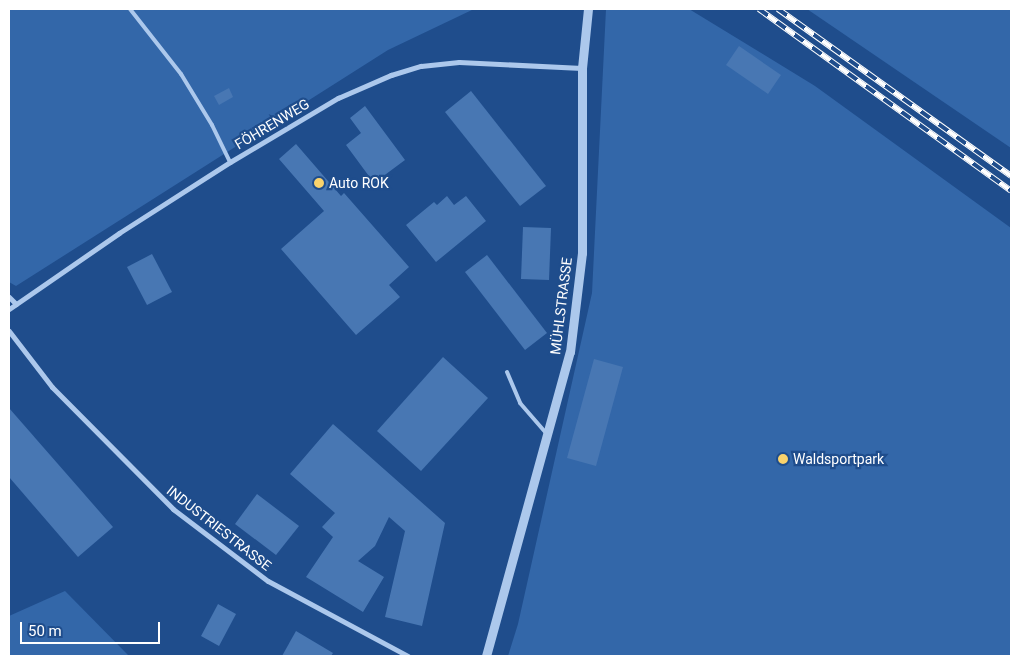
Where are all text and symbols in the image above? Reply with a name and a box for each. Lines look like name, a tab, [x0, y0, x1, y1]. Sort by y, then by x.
street label: FÖHRENWEG	[232, 95, 312, 153]
place label: Auto ROK	[329, 175, 389, 191]
marker: Auto ROK	[313, 177, 325, 189]
street label: MÜHLSTRASSE	[547, 256, 575, 356]
place label: Waldsportpark	[793, 451, 884, 467]
marker: Waldsportpark	[777, 453, 789, 465]
street label: INDUSTRIESTRASSE	[163, 482, 275, 574]
scale bar	[22, 612, 162, 644]
text: 50 m	[28, 622, 62, 640]

